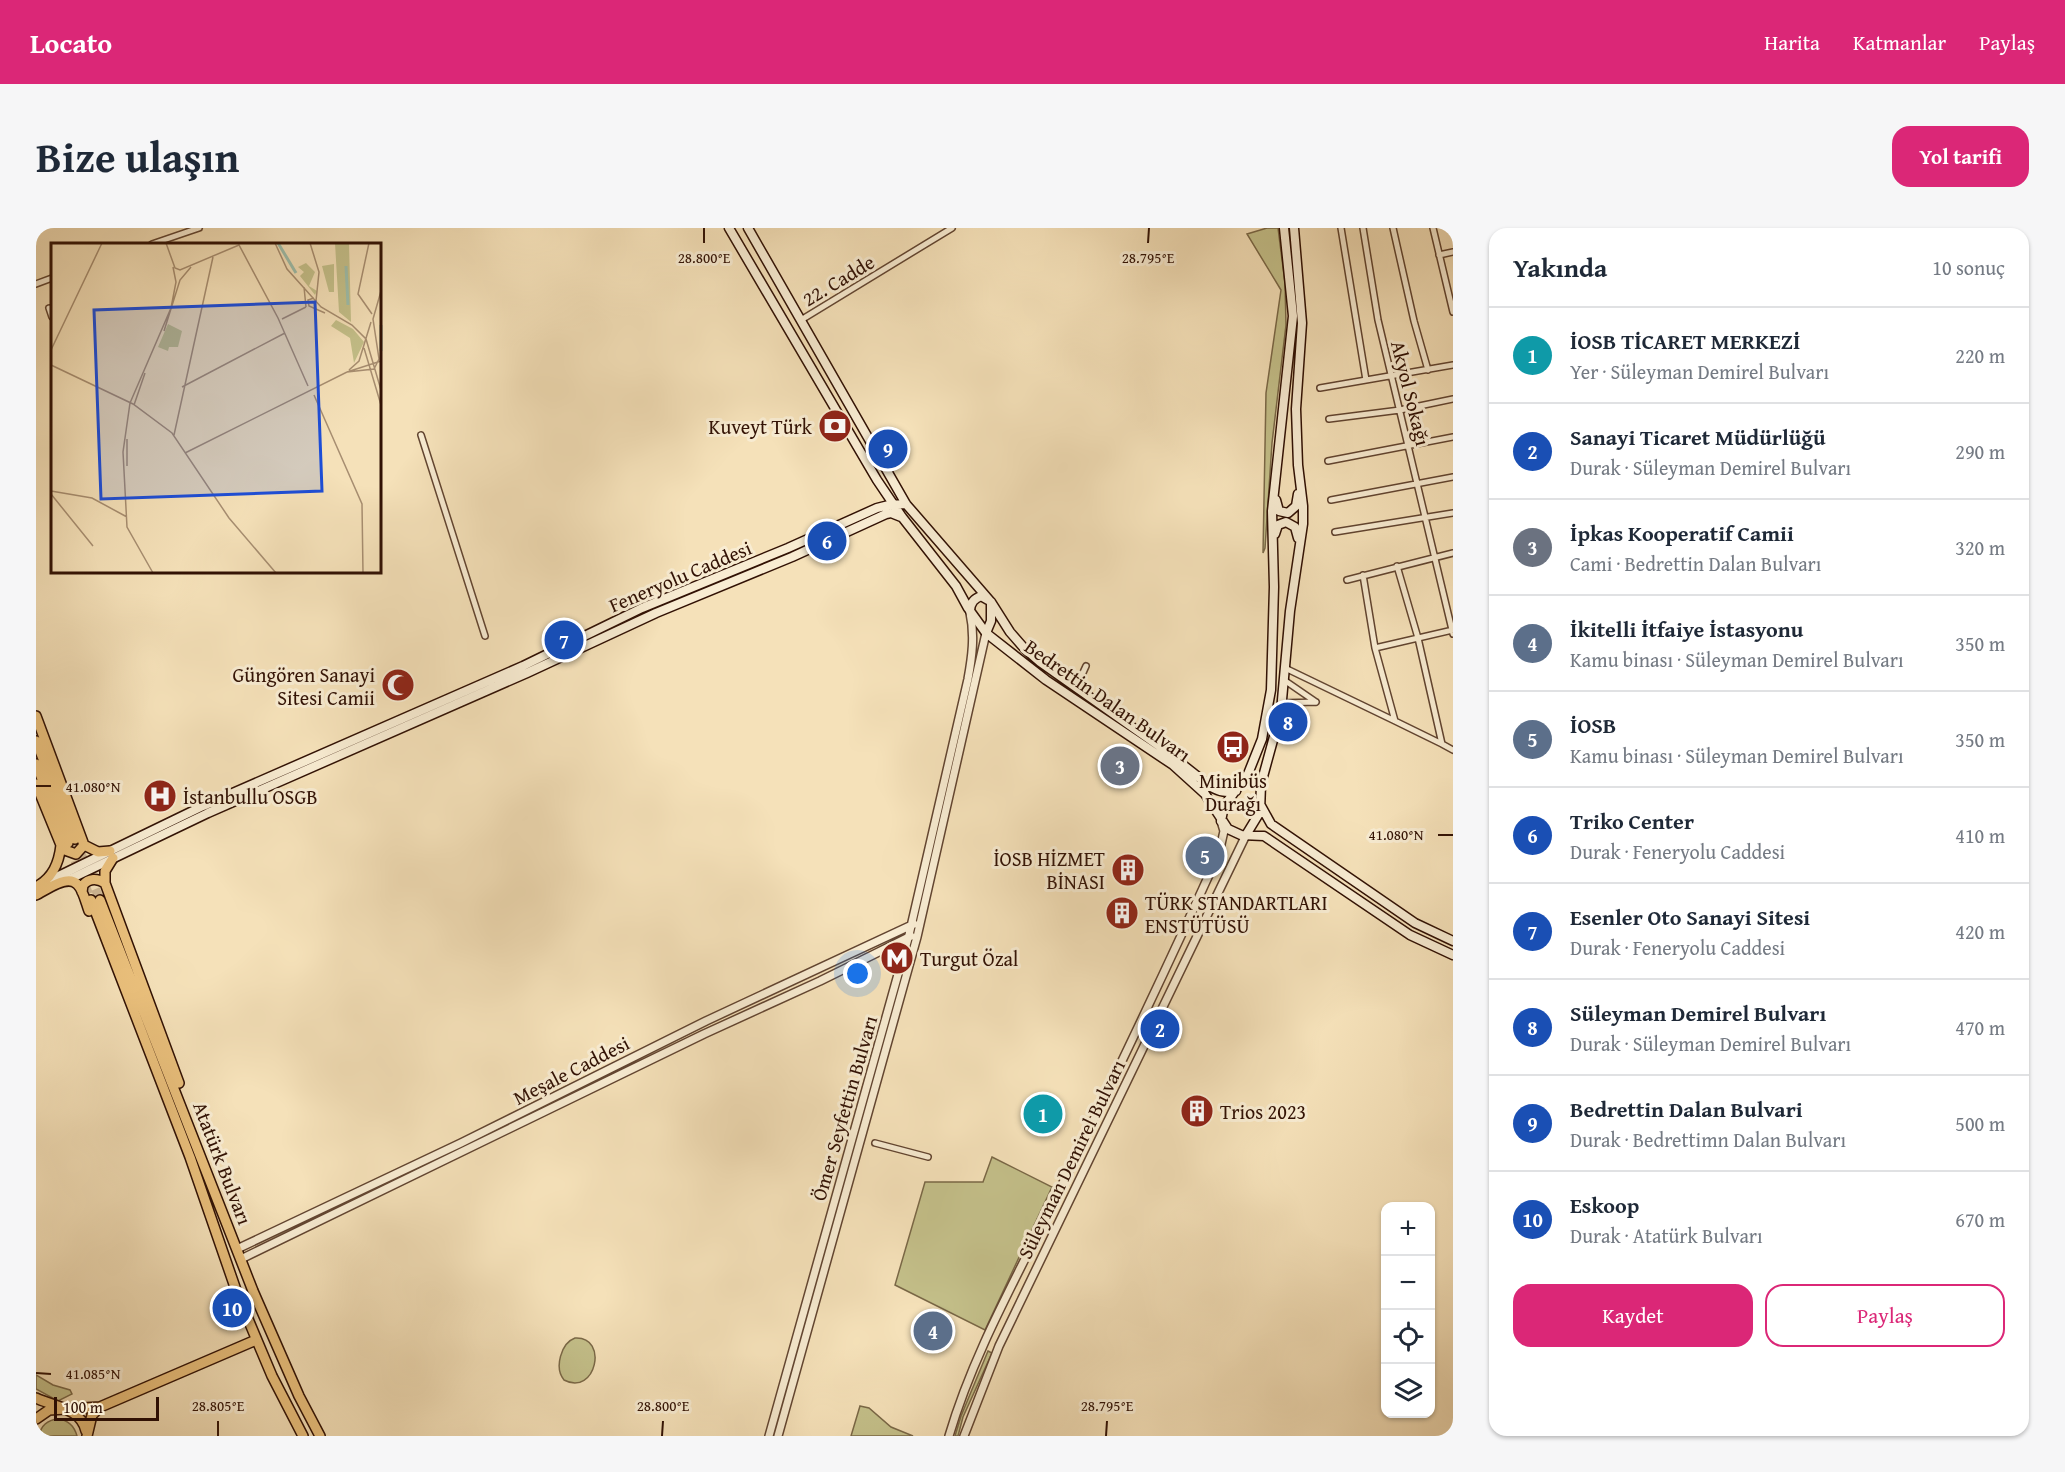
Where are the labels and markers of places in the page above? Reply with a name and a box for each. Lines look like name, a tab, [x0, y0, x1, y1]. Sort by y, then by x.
bank icon: Kuveyt Türk	[817, 408, 853, 444]
place label: Kuveyt Türk	[709, 412, 813, 441]
pin: 9	[868, 426, 908, 472]
pin: 6	[808, 518, 846, 564]
pin: 7	[544, 618, 584, 662]
place label: Güngören Sanayi Sitesi Camii	[233, 660, 375, 712]
mosque icon: Güngören Sanayi Sitesi Camii	[380, 667, 416, 703]
pin: 8	[1268, 700, 1308, 744]
bus stop icon: Minibüs Durağı	[1215, 729, 1251, 765]
pin: 3	[1100, 744, 1140, 788]
place label: Minibüs Durağı	[1199, 766, 1267, 818]
hospital icon: İstanbullu OSGB	[142, 778, 178, 814]
place label: İstanbullu OSGB	[183, 782, 318, 811]
pin: 5	[1186, 834, 1224, 878]
place label: İOSB HİZMET BİNASI	[993, 844, 1105, 896]
building icon: İOSB HİZMET BİNASI	[1110, 852, 1146, 888]
place label: TÜRK STANDARTLARI ENSTÜTÜSÜ	[1145, 888, 1328, 940]
building icon: TÜRK STANDARTLARI ENSTÜTÜSÜ	[1104, 895, 1140, 931]
metro station icon: Turgut Özal	[879, 940, 915, 976]
place label: Turgut Özal	[920, 944, 1019, 973]
pin: 2	[1140, 1006, 1180, 1052]
pin: 1	[1024, 1092, 1062, 1136]
building icon: Trios 2023	[1179, 1093, 1215, 1129]
place label: Trios 2023	[1220, 1097, 1306, 1126]
pin: 10	[212, 1286, 252, 1330]
pin: 4	[914, 1308, 952, 1354]

